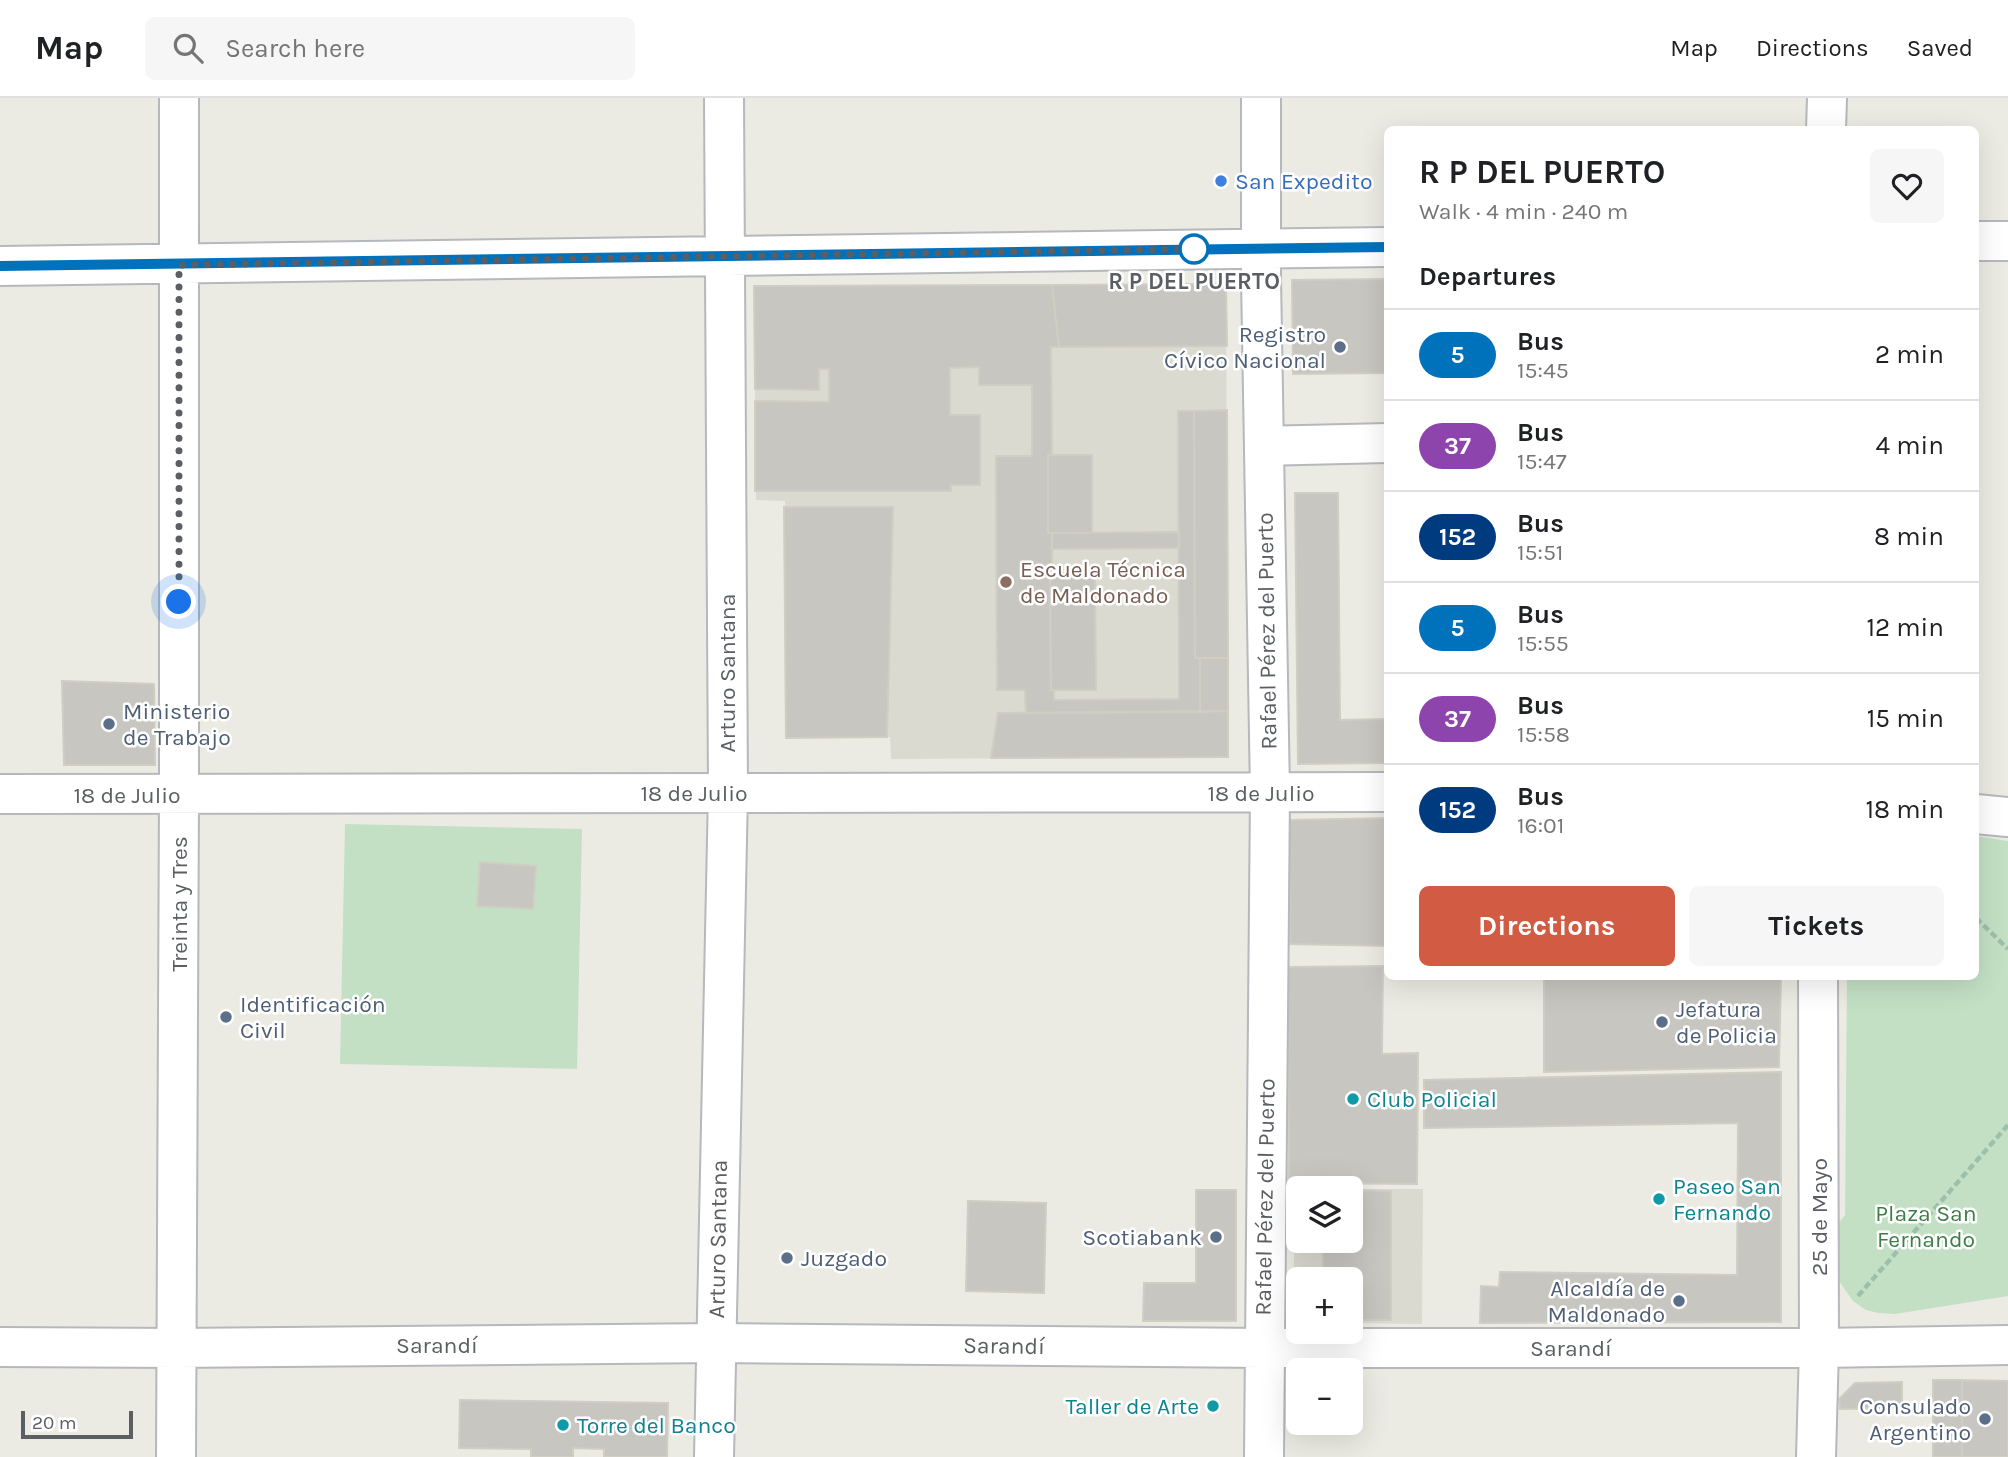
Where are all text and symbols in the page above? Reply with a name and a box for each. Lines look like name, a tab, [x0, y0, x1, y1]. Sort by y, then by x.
search box	[145, 17, 635, 80]
text: Map	[35, 29, 103, 67]
icon: search	[169, 29, 207, 67]
text: Search here	[225, 33, 365, 64]
text: Map	[1670, 34, 1718, 62]
text: Directions	[1756, 34, 1869, 62]
text: Saved	[1907, 34, 1973, 62]
button: heart	[1870, 149, 1944, 223]
text: R P DEL PUERTO	[1419, 153, 1665, 191]
place label: San Expedito	[1235, 168, 1373, 195]
marker: San Expedito	[1213, 173, 1229, 189]
text: Walk · 4 min · 240 m	[1419, 198, 1628, 225]
marker: R P DEL PUERTO	[1179, 234, 1209, 264]
text: Departures	[1419, 261, 1556, 292]
place label: R P DEL PUERTO	[1108, 268, 1280, 295]
place label: Registro Cívico Nacional	[1164, 321, 1326, 374]
text: Bus	[1517, 326, 1564, 357]
marker: Registro Cívico Nacional	[1332, 339, 1348, 355]
text: 2 min	[1875, 339, 1944, 370]
text: 5	[1451, 341, 1464, 369]
text: 15:45	[1517, 357, 1569, 384]
text: Bus	[1517, 417, 1564, 448]
text: 4 min	[1876, 430, 1944, 461]
text: 37	[1444, 432, 1471, 460]
text: 15:47	[1517, 448, 1567, 475]
text: Bus	[1517, 508, 1564, 539]
street label: Rafael Pérez del Puerto	[1251, 512, 1283, 750]
text: 8 min	[1874, 521, 1944, 552]
text: 152	[1439, 523, 1476, 551]
text: 15:51	[1517, 539, 1563, 566]
place label: Escuela Técnica de Maldonado	[1020, 556, 1186, 609]
marker: Escuela Técnica de Maldonado	[998, 574, 1014, 590]
your location	[161, 584, 196, 619]
street label: Arturo Santana	[714, 594, 741, 752]
text: Bus	[1517, 599, 1564, 630]
text: 12 min	[1866, 612, 1944, 643]
text: 5	[1451, 614, 1464, 642]
text: 15:55	[1517, 630, 1569, 657]
text: Bus	[1517, 690, 1564, 721]
place label: Ministerio de Trabajo	[123, 698, 231, 751]
text: 15 min	[1867, 703, 1944, 734]
text: 37	[1444, 705, 1471, 733]
marker: Ministerio de Trabajo	[101, 716, 117, 732]
text: 15:58	[1517, 721, 1570, 748]
street label: 18 de Julio	[640, 780, 748, 807]
street label: 18 de Julio	[1207, 780, 1315, 807]
text: Bus	[1517, 781, 1564, 812]
street label: 18 de Julio	[73, 782, 181, 809]
text: 18 min	[1865, 794, 1944, 825]
text: 152	[1439, 796, 1476, 824]
text: 16:01	[1517, 812, 1564, 839]
street label: Treinta y Tres	[166, 836, 193, 972]
button: Directions	[1419, 886, 1675, 966]
button: Tickets	[1689, 886, 1944, 966]
place label: Identificación Civil	[240, 991, 386, 1044]
place label: Jefatura de Policia	[1676, 996, 1777, 1049]
marker: Identificación Civil	[218, 1009, 234, 1025]
marker: Jefatura de Policia	[1654, 1014, 1670, 1030]
street label: Rafael Pérez del Puerto	[1249, 1078, 1281, 1316]
place label: Club Policial	[1367, 1086, 1497, 1113]
marker: Club Policial	[1345, 1091, 1361, 1107]
street label: 25 de Mayo	[1806, 1158, 1833, 1276]
street label: Arturo Santana	[703, 1159, 733, 1319]
place label: Paseo San Fernando	[1673, 1173, 1781, 1226]
map controls	[1286, 1176, 1363, 1435]
button: layers	[1286, 1176, 1363, 1253]
marker: Paseo San Fernando	[1651, 1191, 1667, 1207]
park label: Plaza San Fernando	[1875, 1200, 1977, 1253]
place label: Scotiabank	[1082, 1224, 1202, 1251]
marker: Scotiabank	[1208, 1229, 1224, 1245]
place label: Juzgado	[801, 1245, 887, 1272]
marker: Juzgado	[779, 1250, 795, 1266]
button: +	[1286, 1267, 1363, 1344]
place label: Alcaldía de Maldonado	[1547, 1275, 1665, 1328]
marker: Alcaldía de Maldonado	[1671, 1293, 1687, 1309]
street label: Sarandí	[396, 1332, 478, 1359]
street label: Sarandí	[963, 1332, 1045, 1360]
street label: Sarandí	[1530, 1335, 1612, 1362]
button: −	[1286, 1358, 1363, 1435]
place label: Taller de Arte	[1065, 1393, 1199, 1420]
place label: Consulado Argentino	[1859, 1393, 1971, 1446]
marker: Taller de Arte	[1205, 1398, 1221, 1414]
scale bar	[21, 1408, 133, 1440]
marker: Consulado Argentino	[1977, 1411, 1993, 1427]
text: 20 m	[32, 1412, 77, 1434]
place label: Torre del Banco	[577, 1412, 736, 1439]
marker: Torre del Banco	[555, 1417, 571, 1433]

